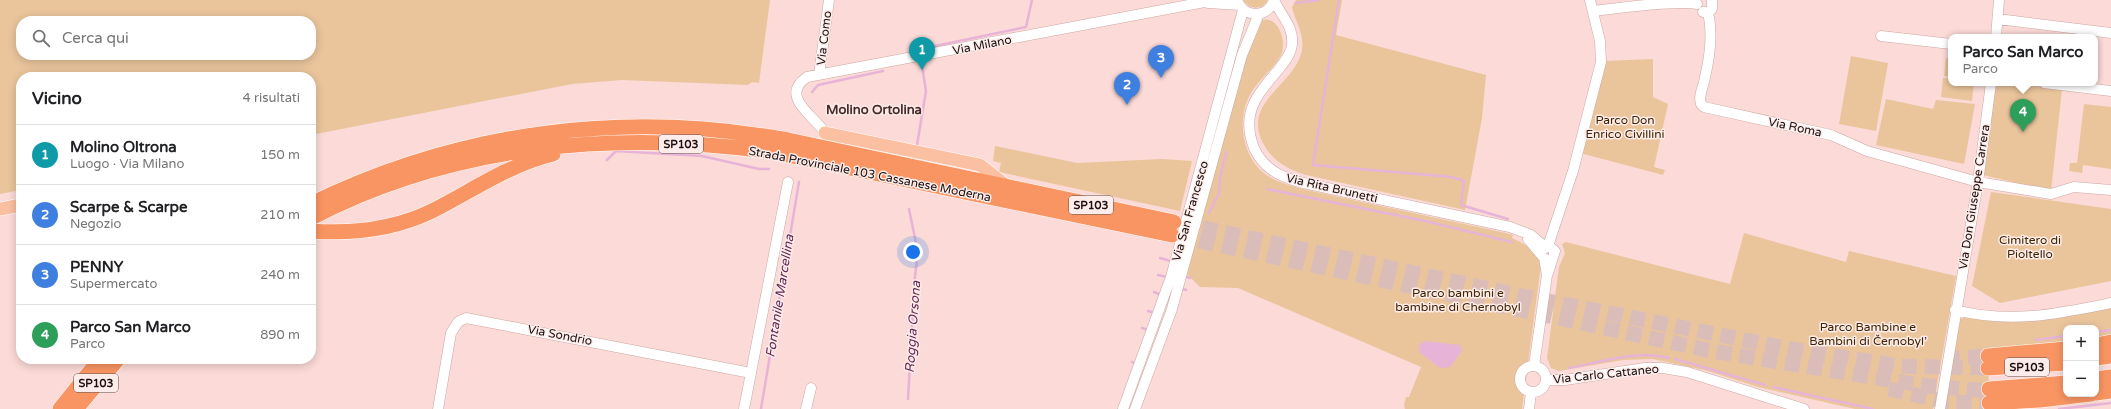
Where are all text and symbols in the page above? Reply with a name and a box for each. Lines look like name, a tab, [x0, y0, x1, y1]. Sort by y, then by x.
street label: Via Como	[814, 10, 834, 66]
search box	[16, 16, 316, 60]
icon: search	[30, 27, 52, 49]
text: Cerca qui	[62, 29, 129, 47]
street label: Via Milano	[951, 32, 1013, 58]
popup	[1948, 34, 2098, 86]
pin: 1	[909, 37, 935, 70]
text: Parco San Marco	[1963, 43, 2083, 61]
pin: 3	[1148, 45, 1174, 78]
text: Parco	[1963, 61, 1998, 77]
pin: 2	[1114, 72, 1140, 105]
text: Vicino	[32, 88, 82, 109]
text: 4 risultati	[243, 90, 300, 106]
pin: 4	[2010, 99, 2036, 132]
district label: Molino Ortolina	[826, 102, 922, 118]
park label: Parco Don Enrico Civillini	[1585, 113, 1665, 141]
street label: Via Roma	[1767, 114, 1823, 140]
street label: Via Don Giuseppe Carrera	[1956, 123, 1992, 271]
road number: SP103	[659, 135, 703, 153]
text: Molino Oltrona	[70, 138, 177, 156]
street label: Strada Provinciale 103 Cassanese Moderna	[748, 144, 992, 204]
text: 1	[41, 147, 49, 163]
text: 150 m	[260, 147, 300, 163]
text: Luogo · Via Milano	[70, 156, 184, 172]
street label: Via San Francesco	[1169, 159, 1211, 263]
street label: Via Rita Brunetti	[1285, 171, 1379, 205]
road number: SP103	[1069, 196, 1113, 214]
text: Scarpe & Scarpe	[70, 198, 188, 216]
text: 2	[41, 207, 49, 223]
text: 210 m	[260, 207, 300, 223]
text: Negozio	[70, 216, 121, 232]
water label: Fontanile Marcellina	[762, 233, 798, 359]
park label: Cimitero di Pioltello	[1999, 233, 2061, 261]
your location	[903, 242, 923, 262]
text: PENNY	[70, 258, 123, 276]
text: 3	[41, 267, 49, 283]
text: 240 m	[260, 267, 300, 283]
text: Supermercato	[70, 276, 157, 292]
water label: Roggia Orsona	[902, 280, 924, 374]
park label: Parco bambini e bambine di Chernobyl	[1395, 286, 1521, 314]
text: Parco San Marco	[70, 318, 191, 336]
park label: Parco Bambine e Bambini di Černobyl’	[1809, 320, 1927, 348]
street label: Via Sondrio	[527, 322, 593, 348]
map controls	[2063, 325, 2099, 397]
button: +	[2063, 325, 2099, 361]
text: 4	[41, 327, 49, 343]
text: 890 m	[260, 327, 300, 343]
text: Parco	[70, 336, 105, 352]
road number: SP103	[2005, 358, 2049, 376]
street label: Via Carlo Cattaneo	[1552, 361, 1660, 387]
button: −	[2063, 361, 2099, 397]
road number: SP103	[74, 374, 118, 392]

